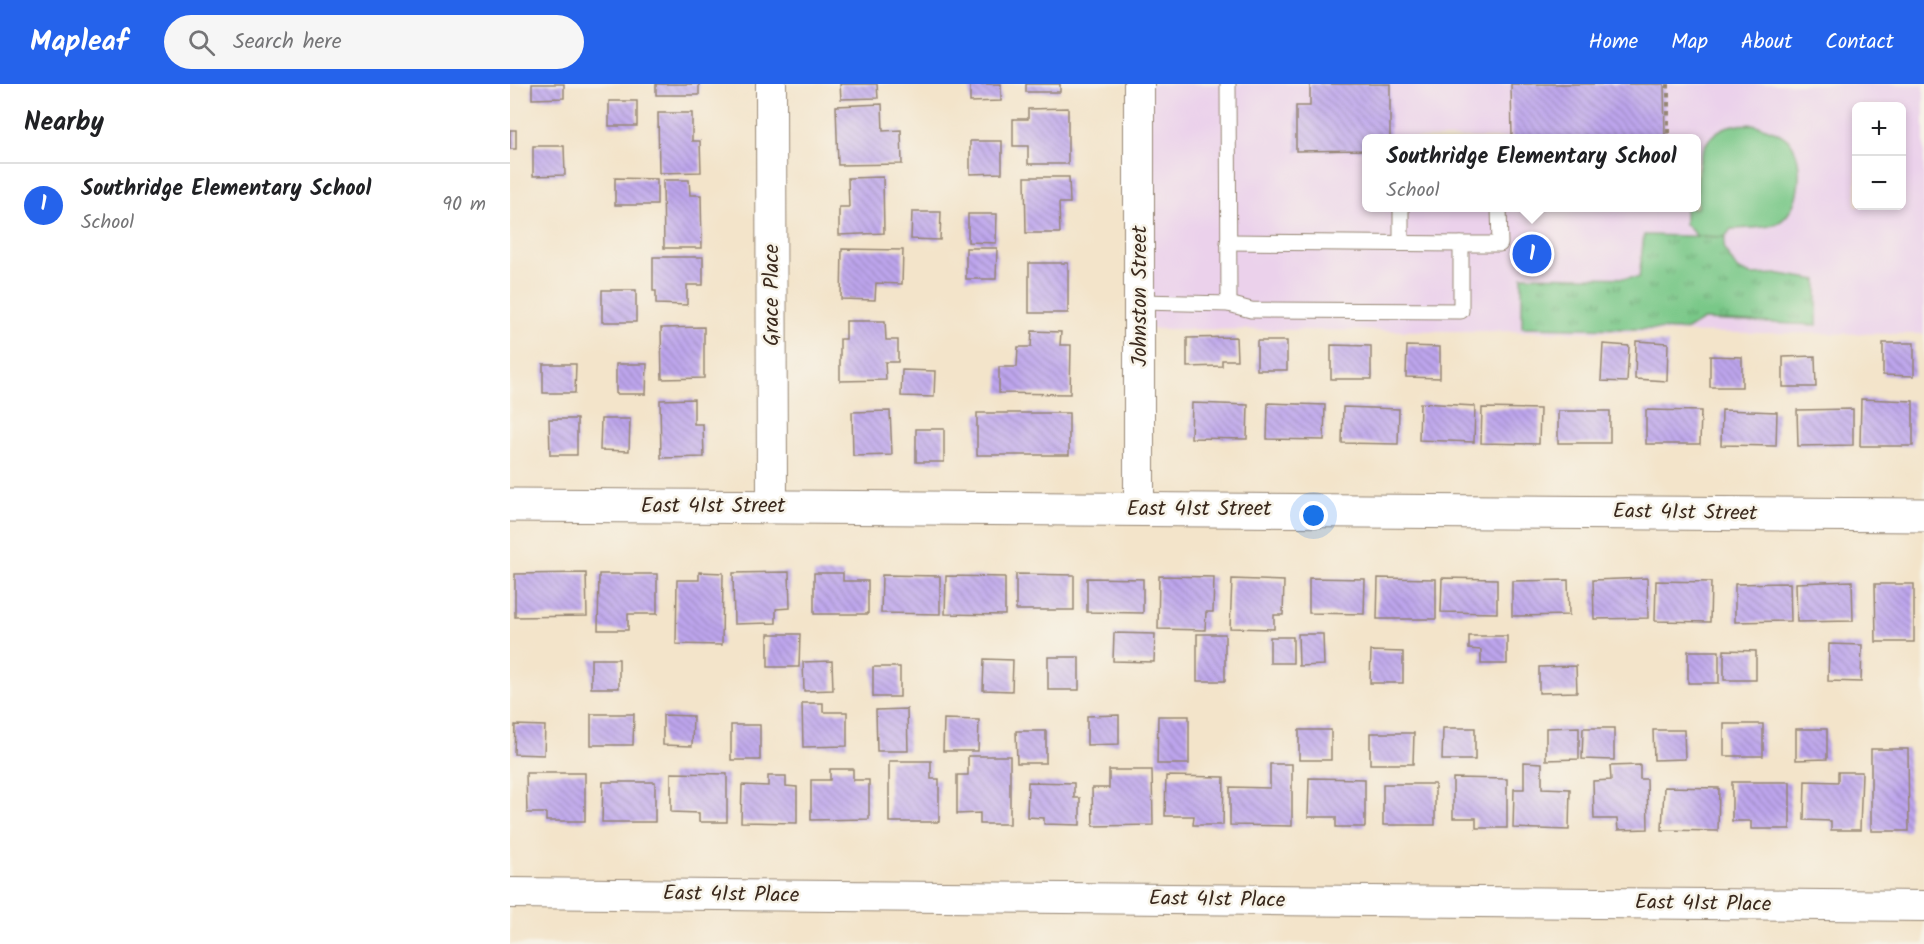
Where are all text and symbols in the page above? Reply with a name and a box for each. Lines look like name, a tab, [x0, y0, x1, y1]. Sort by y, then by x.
search box	[164, 15, 584, 69]
text: Mapleaf	[30, 20, 128, 65]
text: Search here	[233, 25, 342, 60]
icon: search	[185, 26, 218, 59]
text: Home	[1589, 26, 1638, 59]
text: Map	[1671, 26, 1708, 59]
text: About	[1741, 26, 1792, 59]
text: Contact	[1825, 26, 1894, 59]
text: Nearby	[24, 102, 104, 144]
map controls	[1852, 102, 1906, 210]
button: +	[1852, 102, 1906, 156]
popup	[1362, 134, 1701, 212]
text: Southridge Elementary School	[1386, 140, 1677, 175]
button: −	[1852, 156, 1906, 210]
text: Southridge Elementary School	[81, 172, 371, 207]
text: School	[1386, 175, 1440, 207]
text: 1	[40, 189, 47, 221]
text: 90 m	[442, 189, 486, 221]
text: School	[81, 207, 134, 239]
street label: Johnston Street	[1124, 225, 1157, 367]
pin: 1	[1512, 232, 1552, 276]
street label: Grace Place	[756, 243, 789, 346]
street label: East 41st Street	[641, 490, 786, 523]
street label: East 41st Street	[1127, 493, 1272, 526]
street label: East 41st Street	[1612, 495, 1758, 531]
your location	[1299, 501, 1328, 530]
street label: East 41st Place	[662, 877, 800, 913]
street label: East 41st Place	[1148, 882, 1286, 918]
street label: East 41st Place	[1634, 886, 1772, 922]

